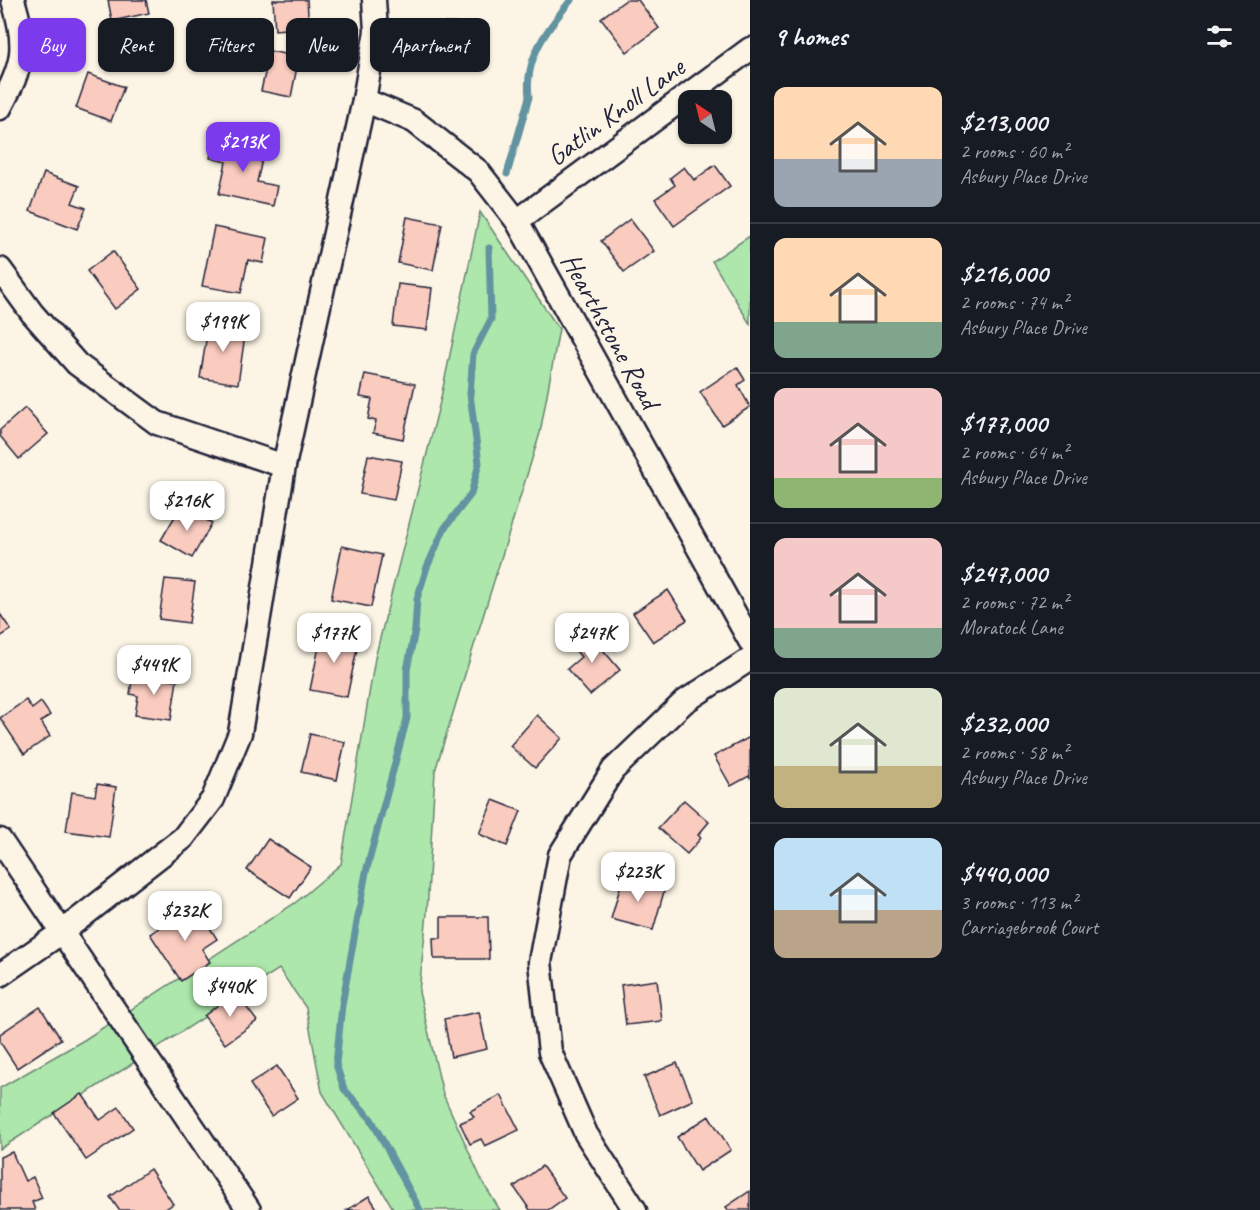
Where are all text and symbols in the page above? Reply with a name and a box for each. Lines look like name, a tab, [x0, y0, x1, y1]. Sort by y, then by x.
chip: Buy	[18, 18, 86, 72]
chip: Rent	[98, 18, 174, 72]
chip: Filters	[186, 18, 274, 72]
chip: New	[286, 18, 358, 72]
chip: Apartment	[370, 18, 490, 72]
text: 9 homes	[774, 20, 847, 53]
icon: filters	[1203, 20, 1236, 53]
street label: Gatlin Knoll Lane	[540, 49, 693, 173]
north arrow	[678, 90, 732, 144]
map controls	[678, 90, 732, 144]
text: $213,000	[960, 106, 1047, 139]
icon: home	[822, 111, 894, 183]
pin: $213K	[201, 122, 285, 173]
text: $213K	[220, 129, 266, 154]
text: 2 rooms · 60 m²	[960, 139, 1068, 164]
text: Asbury Place Drive	[960, 164, 1087, 189]
street label: Hearthstone Road	[553, 246, 670, 418]
text: $216,000	[960, 257, 1048, 290]
icon: home	[822, 262, 894, 334]
text: 2 rooms · 74 m²	[960, 290, 1068, 315]
pin: $199K	[181, 302, 265, 353]
text: $199K	[200, 309, 246, 334]
text: Asbury Place Drive	[960, 315, 1087, 340]
text: $177,000	[960, 407, 1047, 440]
icon: home	[822, 412, 894, 484]
text: 2 rooms · 64 m²	[960, 440, 1068, 465]
text: Asbury Place Drive	[960, 465, 1087, 490]
pin: $216K	[145, 481, 229, 532]
text: $216K	[164, 488, 210, 513]
text: $247,000	[960, 557, 1047, 590]
icon: home	[822, 562, 894, 634]
text: 2 rooms · 72 m²	[960, 590, 1068, 615]
pin: $177K	[292, 613, 376, 664]
pin: $247K	[550, 613, 634, 664]
text: Moratock Lane	[960, 615, 1063, 640]
text: $177K	[311, 620, 357, 645]
text: $247K	[569, 620, 615, 645]
pin: $449K	[112, 645, 196, 696]
text: $449K	[131, 652, 177, 677]
text: $232,000	[960, 707, 1047, 740]
icon: home	[822, 712, 894, 784]
text: 2 rooms · 58 m²	[960, 740, 1068, 765]
text: Asbury Place Drive	[960, 765, 1087, 790]
pin: $223K	[596, 852, 680, 903]
text: $440,000	[960, 857, 1047, 890]
text: $223K	[615, 859, 661, 884]
icon: home	[822, 862, 894, 934]
text: 3 rooms · 113 m²	[960, 890, 1077, 915]
pin: $232K	[143, 891, 227, 942]
text: $232K	[162, 898, 208, 923]
text: Carriagebrook Court	[960, 915, 1098, 940]
pin: $440K	[188, 967, 272, 1018]
text: $440K	[207, 974, 253, 999]

